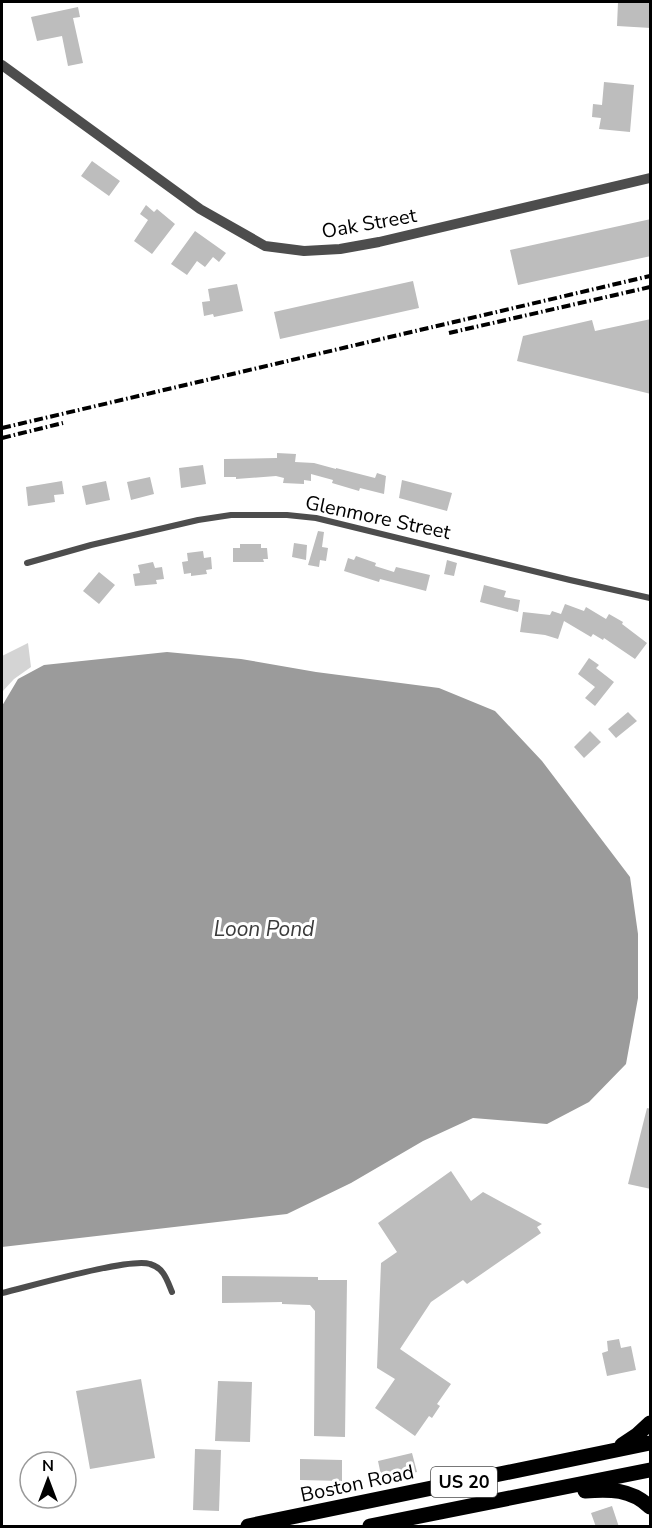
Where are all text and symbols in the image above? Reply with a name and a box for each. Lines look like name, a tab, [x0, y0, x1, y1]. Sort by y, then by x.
street label: Oak Street	[320, 202, 420, 245]
street label: Glenmore Street	[303, 489, 454, 546]
water label: Loon Pond	[214, 915, 315, 943]
north arrow	[18, 1450, 78, 1510]
text: N	[42, 1455, 54, 1477]
street label: Boston Road	[298, 1458, 416, 1509]
road number: US 20	[431, 1467, 497, 1497]

